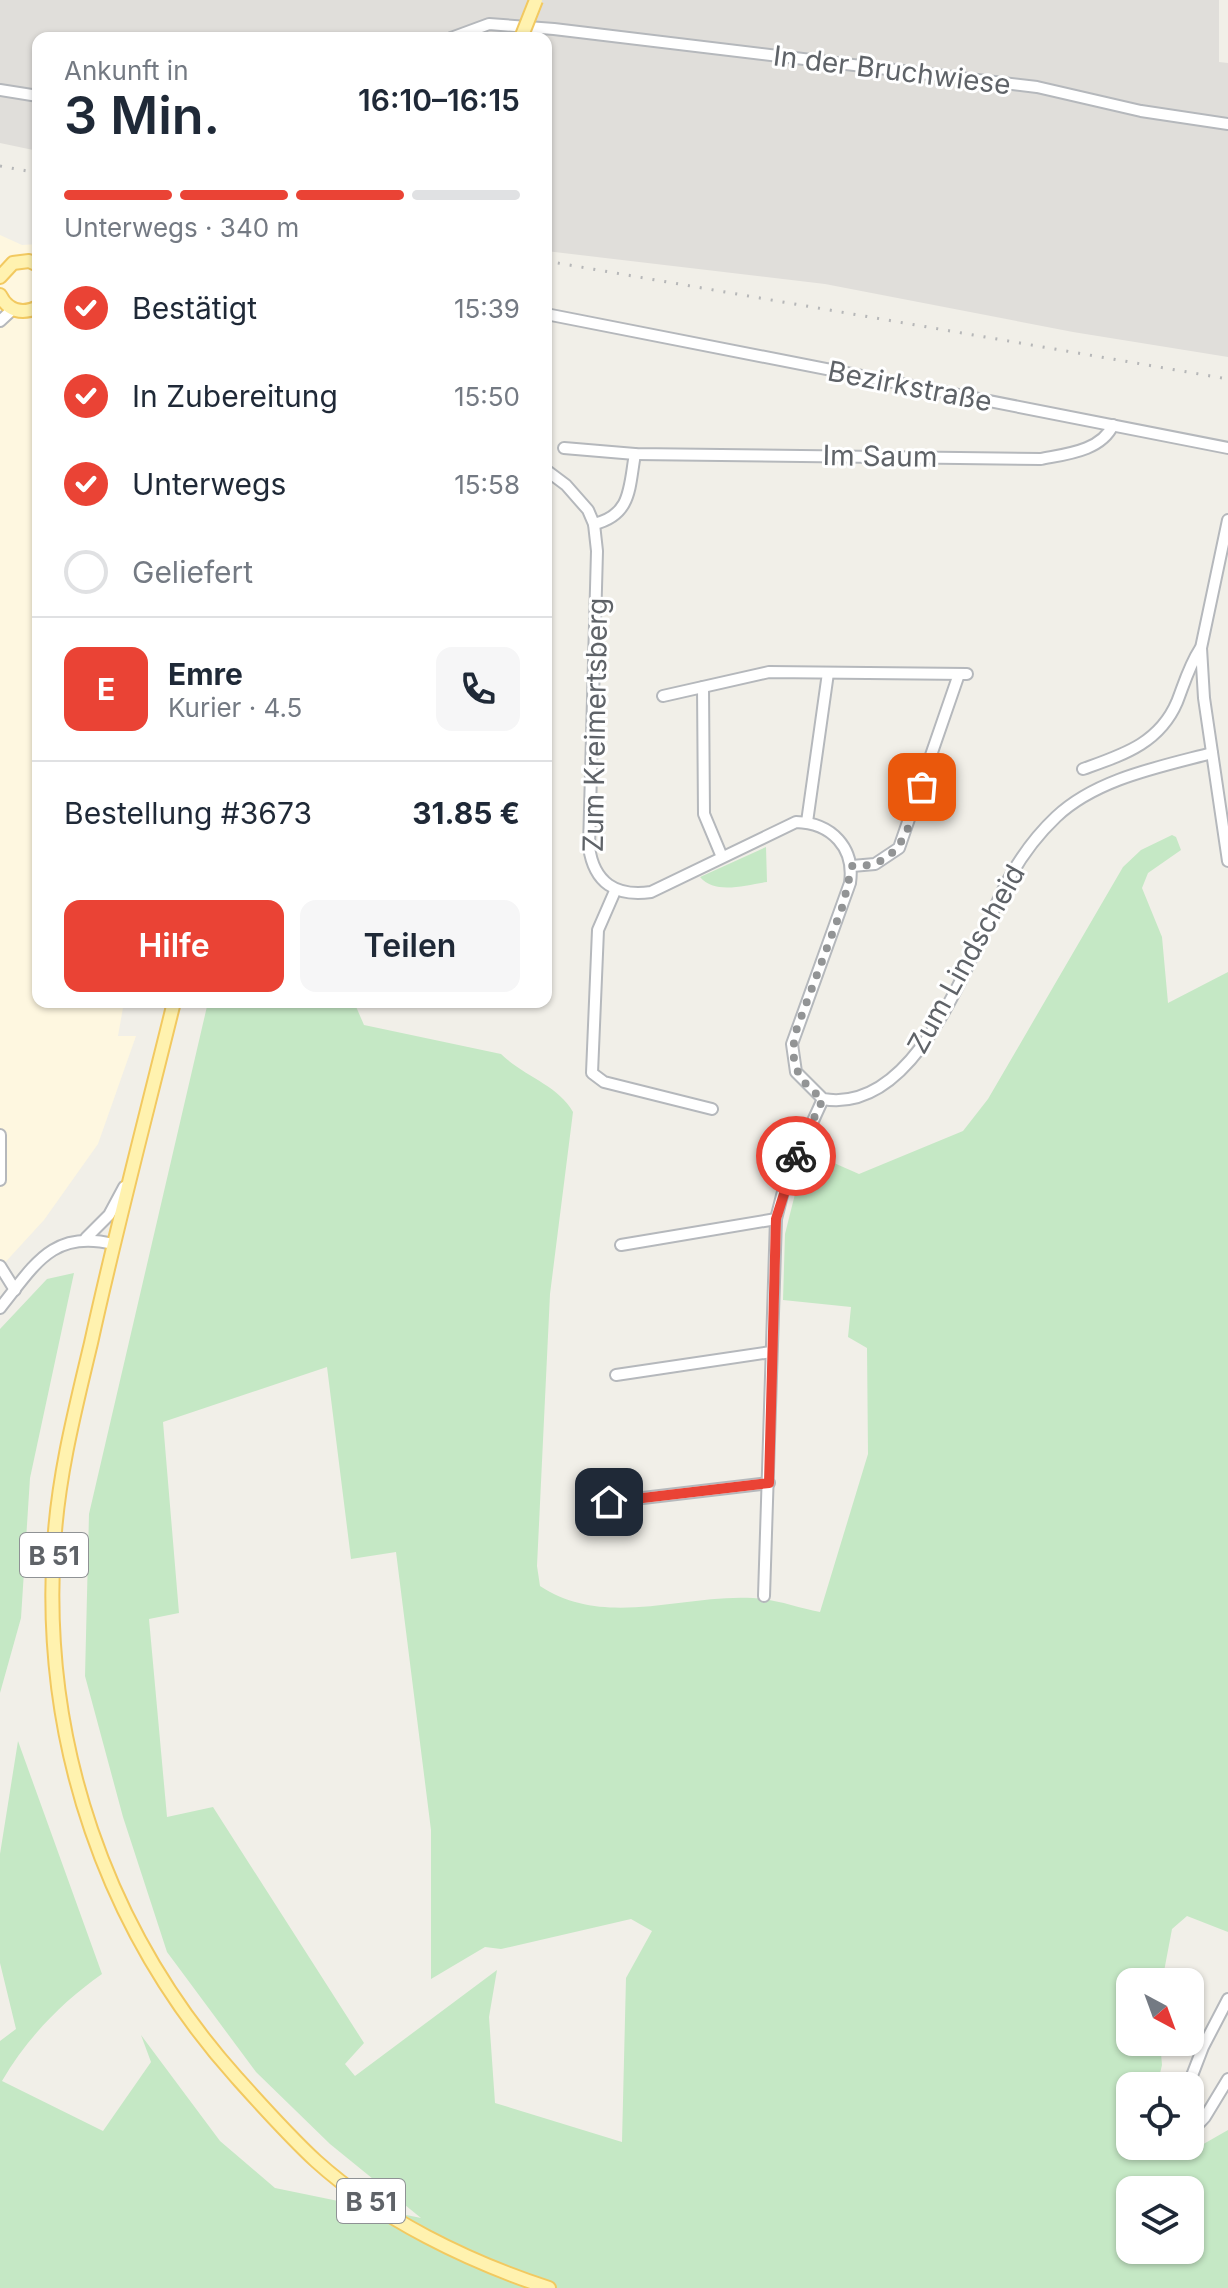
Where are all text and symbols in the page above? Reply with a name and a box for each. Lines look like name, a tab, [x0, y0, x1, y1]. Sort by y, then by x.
street label: In der Bruchwiese	[771, 39, 1013, 101]
text: Ankunft in	[64, 55, 189, 86]
text: 16:10–16:15	[358, 82, 520, 118]
text: 3 Min.	[64, 84, 220, 147]
text: Unterwegs · 340 m	[64, 212, 299, 243]
icon: check	[64, 286, 108, 330]
text: Bestätigt	[132, 290, 257, 326]
text: 15:39	[454, 293, 520, 324]
street label: Bezirkstraße	[825, 353, 995, 419]
icon: check	[64, 374, 108, 418]
text: In Zubereitung	[132, 378, 338, 414]
text: 15:50	[454, 381, 520, 412]
street label: Im Saum	[822, 438, 938, 474]
icon: check	[64, 462, 108, 506]
text: Unterwegs	[132, 466, 286, 502]
text: 15:58	[454, 469, 520, 500]
text: Geliefert	[132, 554, 253, 590]
street label: Zum Kreimertsberg	[576, 597, 614, 853]
button: phone	[436, 647, 520, 731]
text: Emre	[168, 656, 243, 692]
text: E	[97, 671, 115, 707]
text: Kurier · 4.5	[168, 692, 302, 723]
pin	[888, 753, 956, 821]
icon: bag	[900, 765, 944, 809]
text: Bestellung #3673	[64, 795, 312, 831]
text: 31.85 €	[412, 795, 520, 831]
street label: Zum Lindscheid	[900, 859, 1032, 1059]
button: Hilfe	[64, 900, 284, 992]
button: Teilen	[300, 900, 520, 992]
courier	[756, 1116, 836, 1196]
icon: bike	[774, 1134, 818, 1178]
pin	[575, 1468, 643, 1536]
icon: home	[587, 1480, 631, 1524]
road number: B 51	[20, 1533, 88, 1577]
north arrow	[1116, 1968, 1204, 2056]
map controls	[1116, 1968, 1204, 2264]
button: locate	[1116, 2072, 1204, 2160]
button: layers	[1116, 2176, 1204, 2264]
road number: B 51	[337, 2179, 405, 2223]

